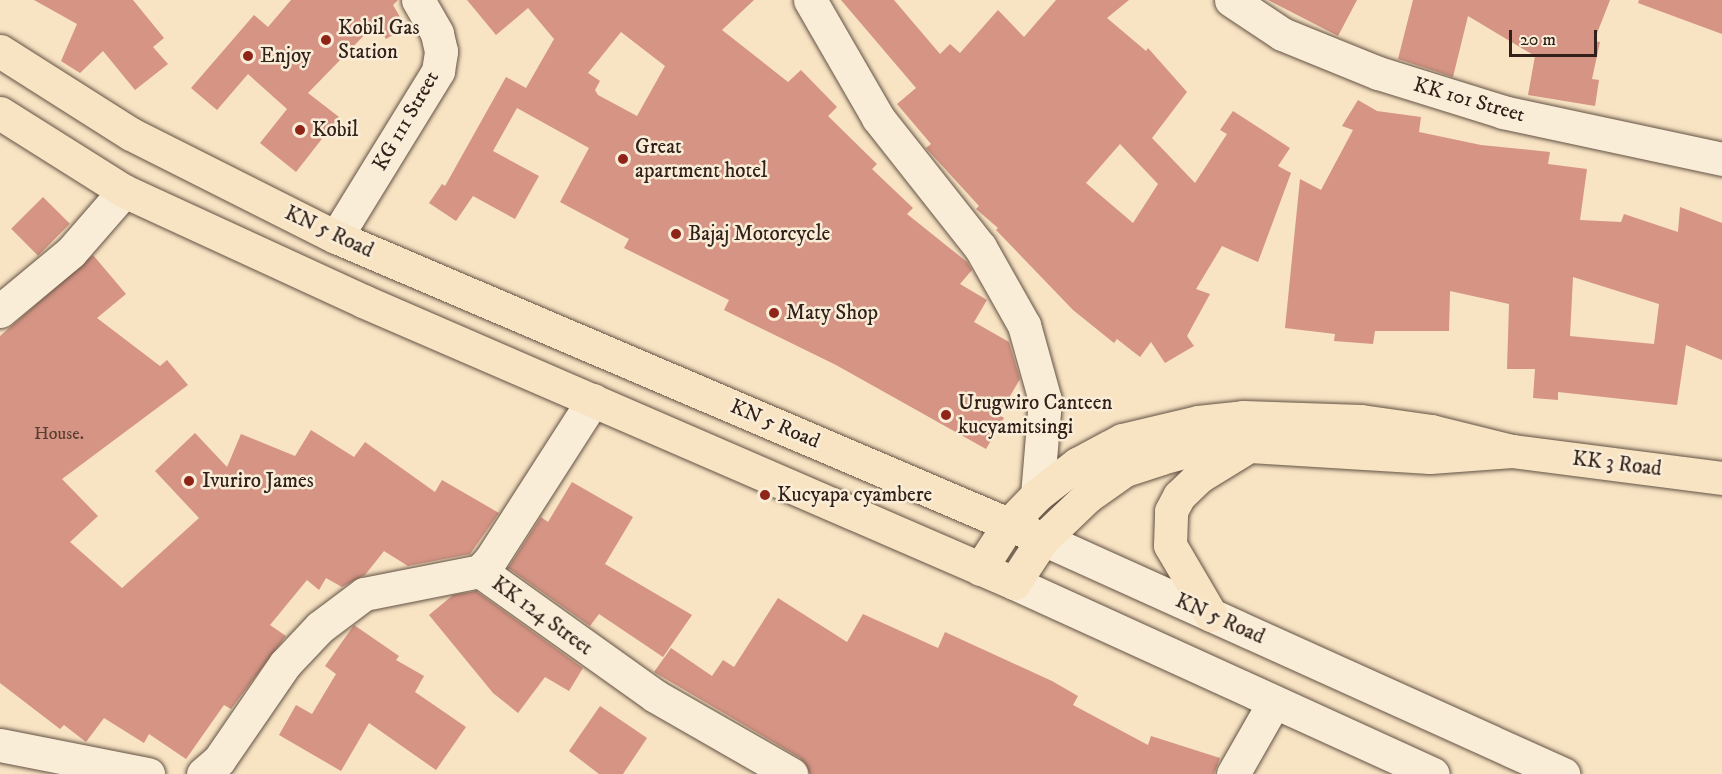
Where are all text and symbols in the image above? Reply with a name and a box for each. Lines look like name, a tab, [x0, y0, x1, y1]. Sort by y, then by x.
place label: Kobil Gas Station	[338, 15, 419, 65]
scale bar	[1512, 18, 1600, 56]
text: 20 m	[1520, 29, 1556, 51]
marker: Kobil Gas Station	[319, 33, 333, 47]
place label: Enjoy	[260, 43, 311, 69]
marker: Enjoy	[241, 49, 255, 63]
street label: KG 111 Street	[367, 67, 445, 175]
street label: KK 101 Street	[1410, 72, 1528, 128]
place label: Kobil	[312, 117, 358, 143]
marker: Kobil	[293, 123, 307, 137]
place label: Great apartment hotel	[635, 134, 767, 184]
marker: Great apartment hotel	[616, 152, 630, 166]
street label: KN 5 Road	[281, 201, 377, 263]
place label: Bajaj Motorcycle	[688, 221, 830, 247]
marker: Bajaj Motorcycle	[669, 227, 683, 241]
place label: Maty Shop	[786, 300, 878, 326]
marker: Maty Shop	[767, 306, 781, 320]
place label: Urugwiro Canteen kucyamitsingi	[958, 390, 1112, 440]
street label: KN 5 Road	[726, 394, 824, 454]
marker: Urugwiro Canteen kucyamitsingi	[939, 408, 953, 422]
house number: House.	[34, 423, 84, 445]
street label: KK 3 Road	[1571, 446, 1663, 482]
place label: Ivuriro James	[202, 468, 314, 494]
marker: Ivuriro James	[180, 472, 198, 490]
place label: Kucyapa cyambere	[777, 482, 932, 508]
marker: Kucyapa cyambere	[758, 488, 772, 502]
street label: KK 124 Street	[487, 571, 597, 661]
street label: KN 5 Road	[1172, 588, 1268, 650]

